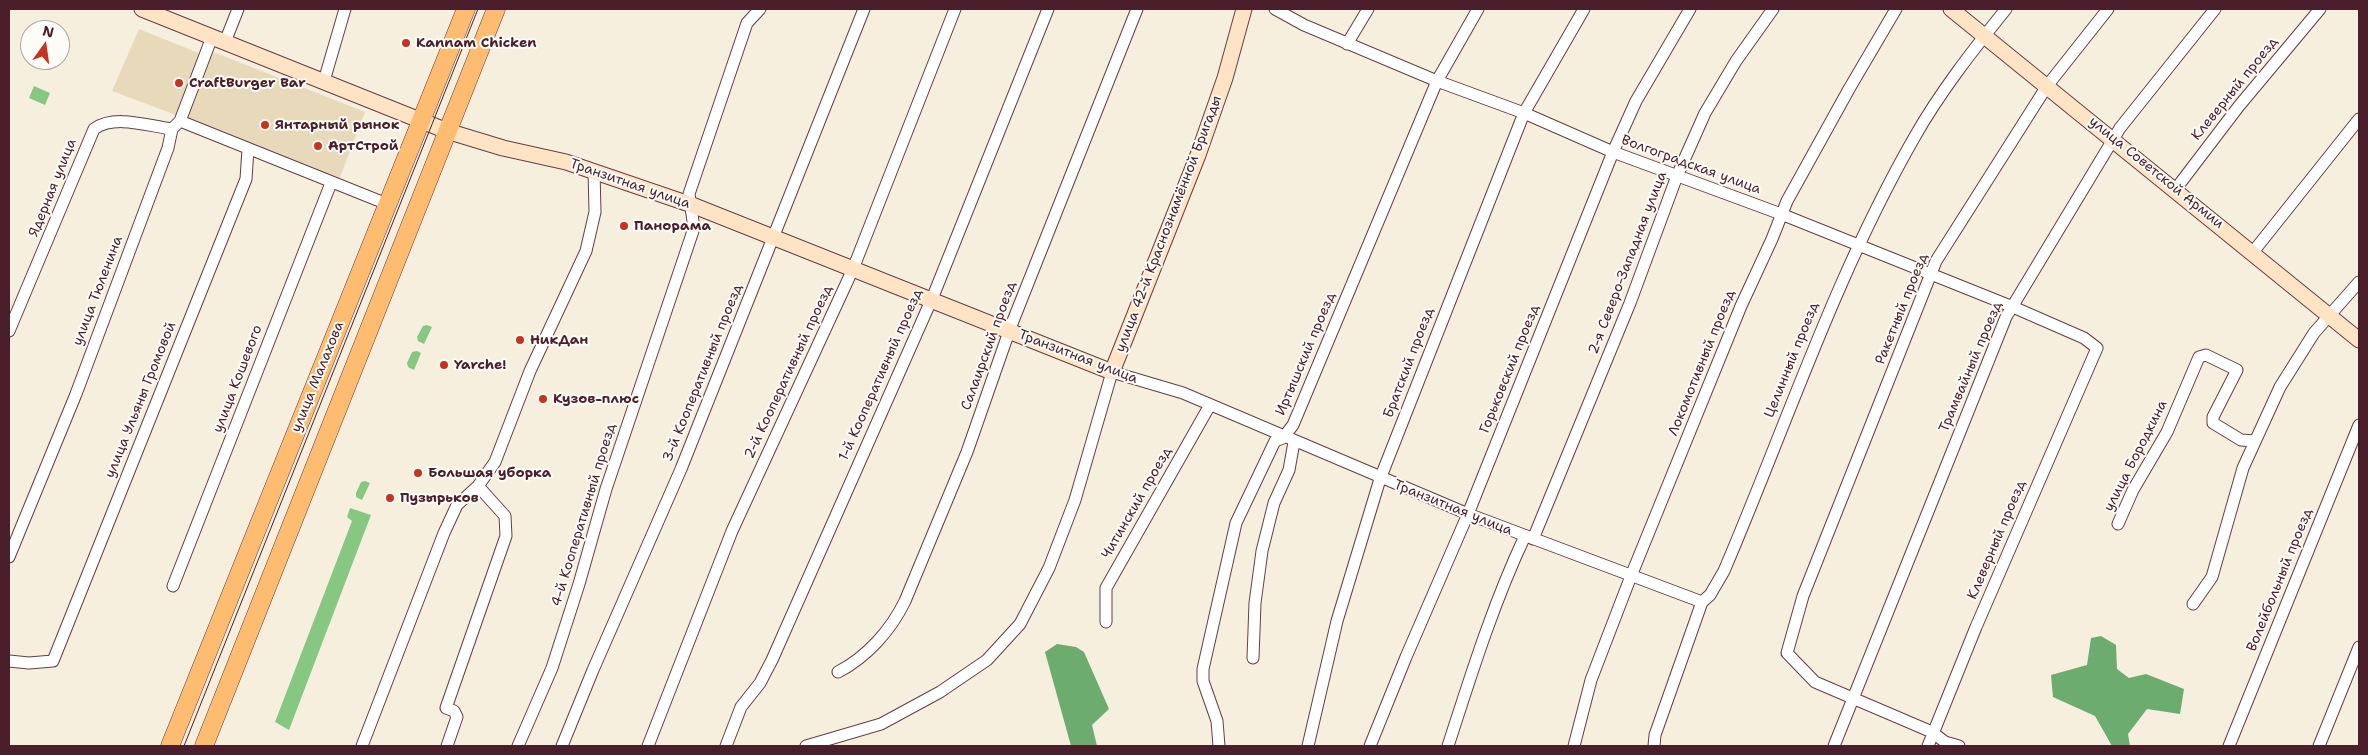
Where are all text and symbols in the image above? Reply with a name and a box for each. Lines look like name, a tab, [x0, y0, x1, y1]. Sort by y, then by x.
north arrow	[20, 20, 70, 70]
text: N	[41, 21, 56, 41]
street label: Клеверный проезд	[2188, 34, 2282, 144]
place label: Kannam Chicken	[416, 35, 537, 51]
marker: Kannam Chicken	[400, 37, 412, 49]
place label: CraftBurger Bar	[189, 75, 306, 91]
marker: CraftBurger Bar	[173, 77, 185, 89]
street label: улица 42-й Краснознамённой Бригады	[1112, 93, 1226, 355]
street label: улица Советской Армии	[2085, 113, 2227, 233]
place label: Янтарный рынок	[275, 117, 399, 133]
marker: Янтарный рынок	[259, 119, 271, 131]
street label: Волгоградская улица	[1619, 132, 1763, 198]
street label: Ядерная улица	[26, 136, 80, 240]
place label: АртСтрой	[328, 138, 399, 154]
marker: АртСтрой	[312, 140, 324, 152]
street label: Транзитная улица	[568, 156, 692, 212]
street label: 2-я Северо-Западная улица	[1585, 169, 1671, 357]
place label: Панорама	[634, 218, 711, 234]
marker: Панорама	[618, 220, 630, 232]
street label: улица Тюленина	[69, 234, 127, 348]
street label: Ракетный проезд	[1872, 251, 1932, 367]
street label: Салаирский проезд	[958, 279, 1020, 413]
street label: 3-й Кооперативный проезд	[660, 282, 746, 464]
street label: 2-й Кооперативный проезд	[741, 283, 837, 461]
street label: 1-й Кооперативный проезд	[835, 287, 927, 463]
street label: Локомотивный проезд	[1665, 288, 1739, 438]
street label: Иртышский проезд	[1272, 290, 1340, 418]
street label: Трамвайный проезд	[1936, 299, 2006, 435]
street label: Целинный проезд	[1761, 300, 1823, 420]
street label: Горьковский проезд	[1477, 302, 1543, 436]
street label: Братский проезд	[1380, 306, 1438, 420]
street label: улица Ульяны Громовой	[102, 319, 180, 481]
street label: улица Малахова	[288, 319, 348, 435]
street label: улица Кошевого	[210, 323, 266, 435]
street label: Транзитная улица	[1016, 327, 1140, 387]
place label: НикДан	[530, 332, 588, 348]
marker: НикДан	[514, 334, 526, 346]
place label: Yarche!	[454, 357, 507, 373]
marker: Yarche!	[438, 359, 450, 371]
place label: Кузов-плюс	[553, 391, 639, 407]
marker: Кузов-плюс	[537, 393, 549, 405]
street label: улица Бородкина	[2101, 398, 2171, 514]
street label: 4-й Кооперативный проезд	[548, 421, 620, 609]
street label: Читинский проезд	[1098, 444, 1176, 562]
place label: Большая уборка	[428, 465, 551, 481]
marker: Большая уборка	[412, 467, 424, 479]
street label: Транзитная улица	[1391, 477, 1515, 539]
street label: Клеверный проезд	[1964, 478, 2030, 602]
place label: Пузырьков	[400, 490, 479, 506]
marker: Пузырьков	[384, 492, 396, 504]
street label: Волейбольный проезд	[2244, 506, 2316, 654]

